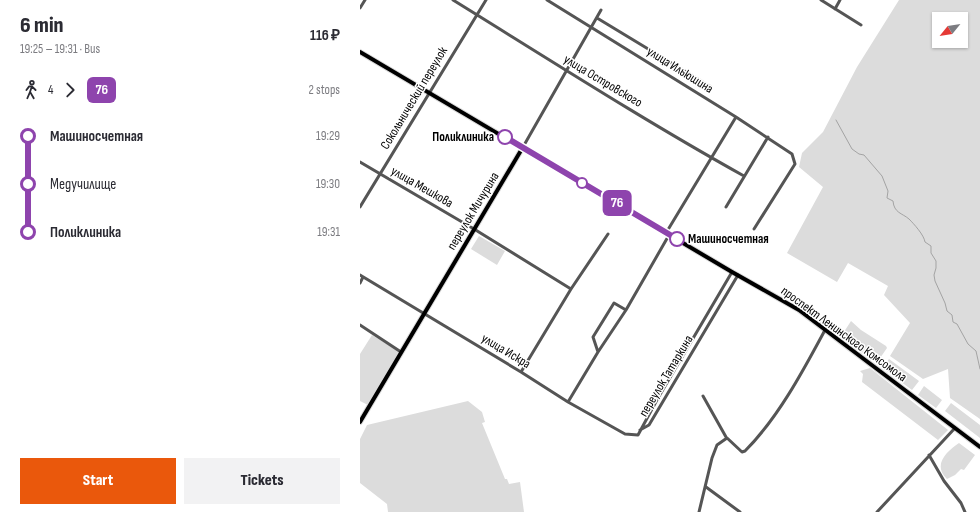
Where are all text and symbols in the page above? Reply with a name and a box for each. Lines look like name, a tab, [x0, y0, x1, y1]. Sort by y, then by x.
text: 6 min	[20, 12, 64, 39]
north arrow	[932, 12, 968, 48]
map controls	[932, 12, 968, 48]
text: 116 ₽	[310, 26, 340, 45]
text: 19:25 – 19:31 · Bus	[20, 41, 100, 57]
street label: улица Ильюшина	[644, 43, 716, 97]
street label: Сокольнический переулок	[377, 44, 451, 152]
street label: улица Островского	[561, 51, 645, 111]
icon: walk	[20, 79, 42, 101]
icon: forward	[59, 79, 81, 101]
text: 76	[95, 81, 108, 98]
text: 4	[48, 82, 53, 98]
text: 2 stops	[309, 82, 340, 98]
text: Машиносчетная	[50, 127, 143, 146]
text: 19:29	[316, 128, 340, 144]
place label: Поликлиника	[432, 129, 494, 145]
marker: Поликлиника	[497, 129, 513, 145]
street label: улица Мешкова	[388, 163, 456, 211]
street label: переулок Мичурина	[443, 169, 503, 253]
text: Медучилище	[50, 175, 116, 194]
text: 19:30	[316, 176, 340, 192]
unlabelled marker	[576, 177, 588, 189]
line badge: 76	[599, 190, 635, 216]
text: 76	[611, 194, 623, 211]
text: Поликлиника	[50, 223, 121, 242]
text: 19:31	[317, 224, 340, 240]
marker: Машиносчетная	[669, 231, 685, 247]
place label: Машиносчетная	[688, 231, 769, 247]
street label: проспект Ленинского Комсомола	[778, 283, 910, 385]
street label: улица Искра	[479, 330, 533, 372]
street label: переулок Татаркина	[635, 332, 697, 420]
button: Start	[20, 458, 176, 504]
button: Tickets	[184, 458, 340, 504]

